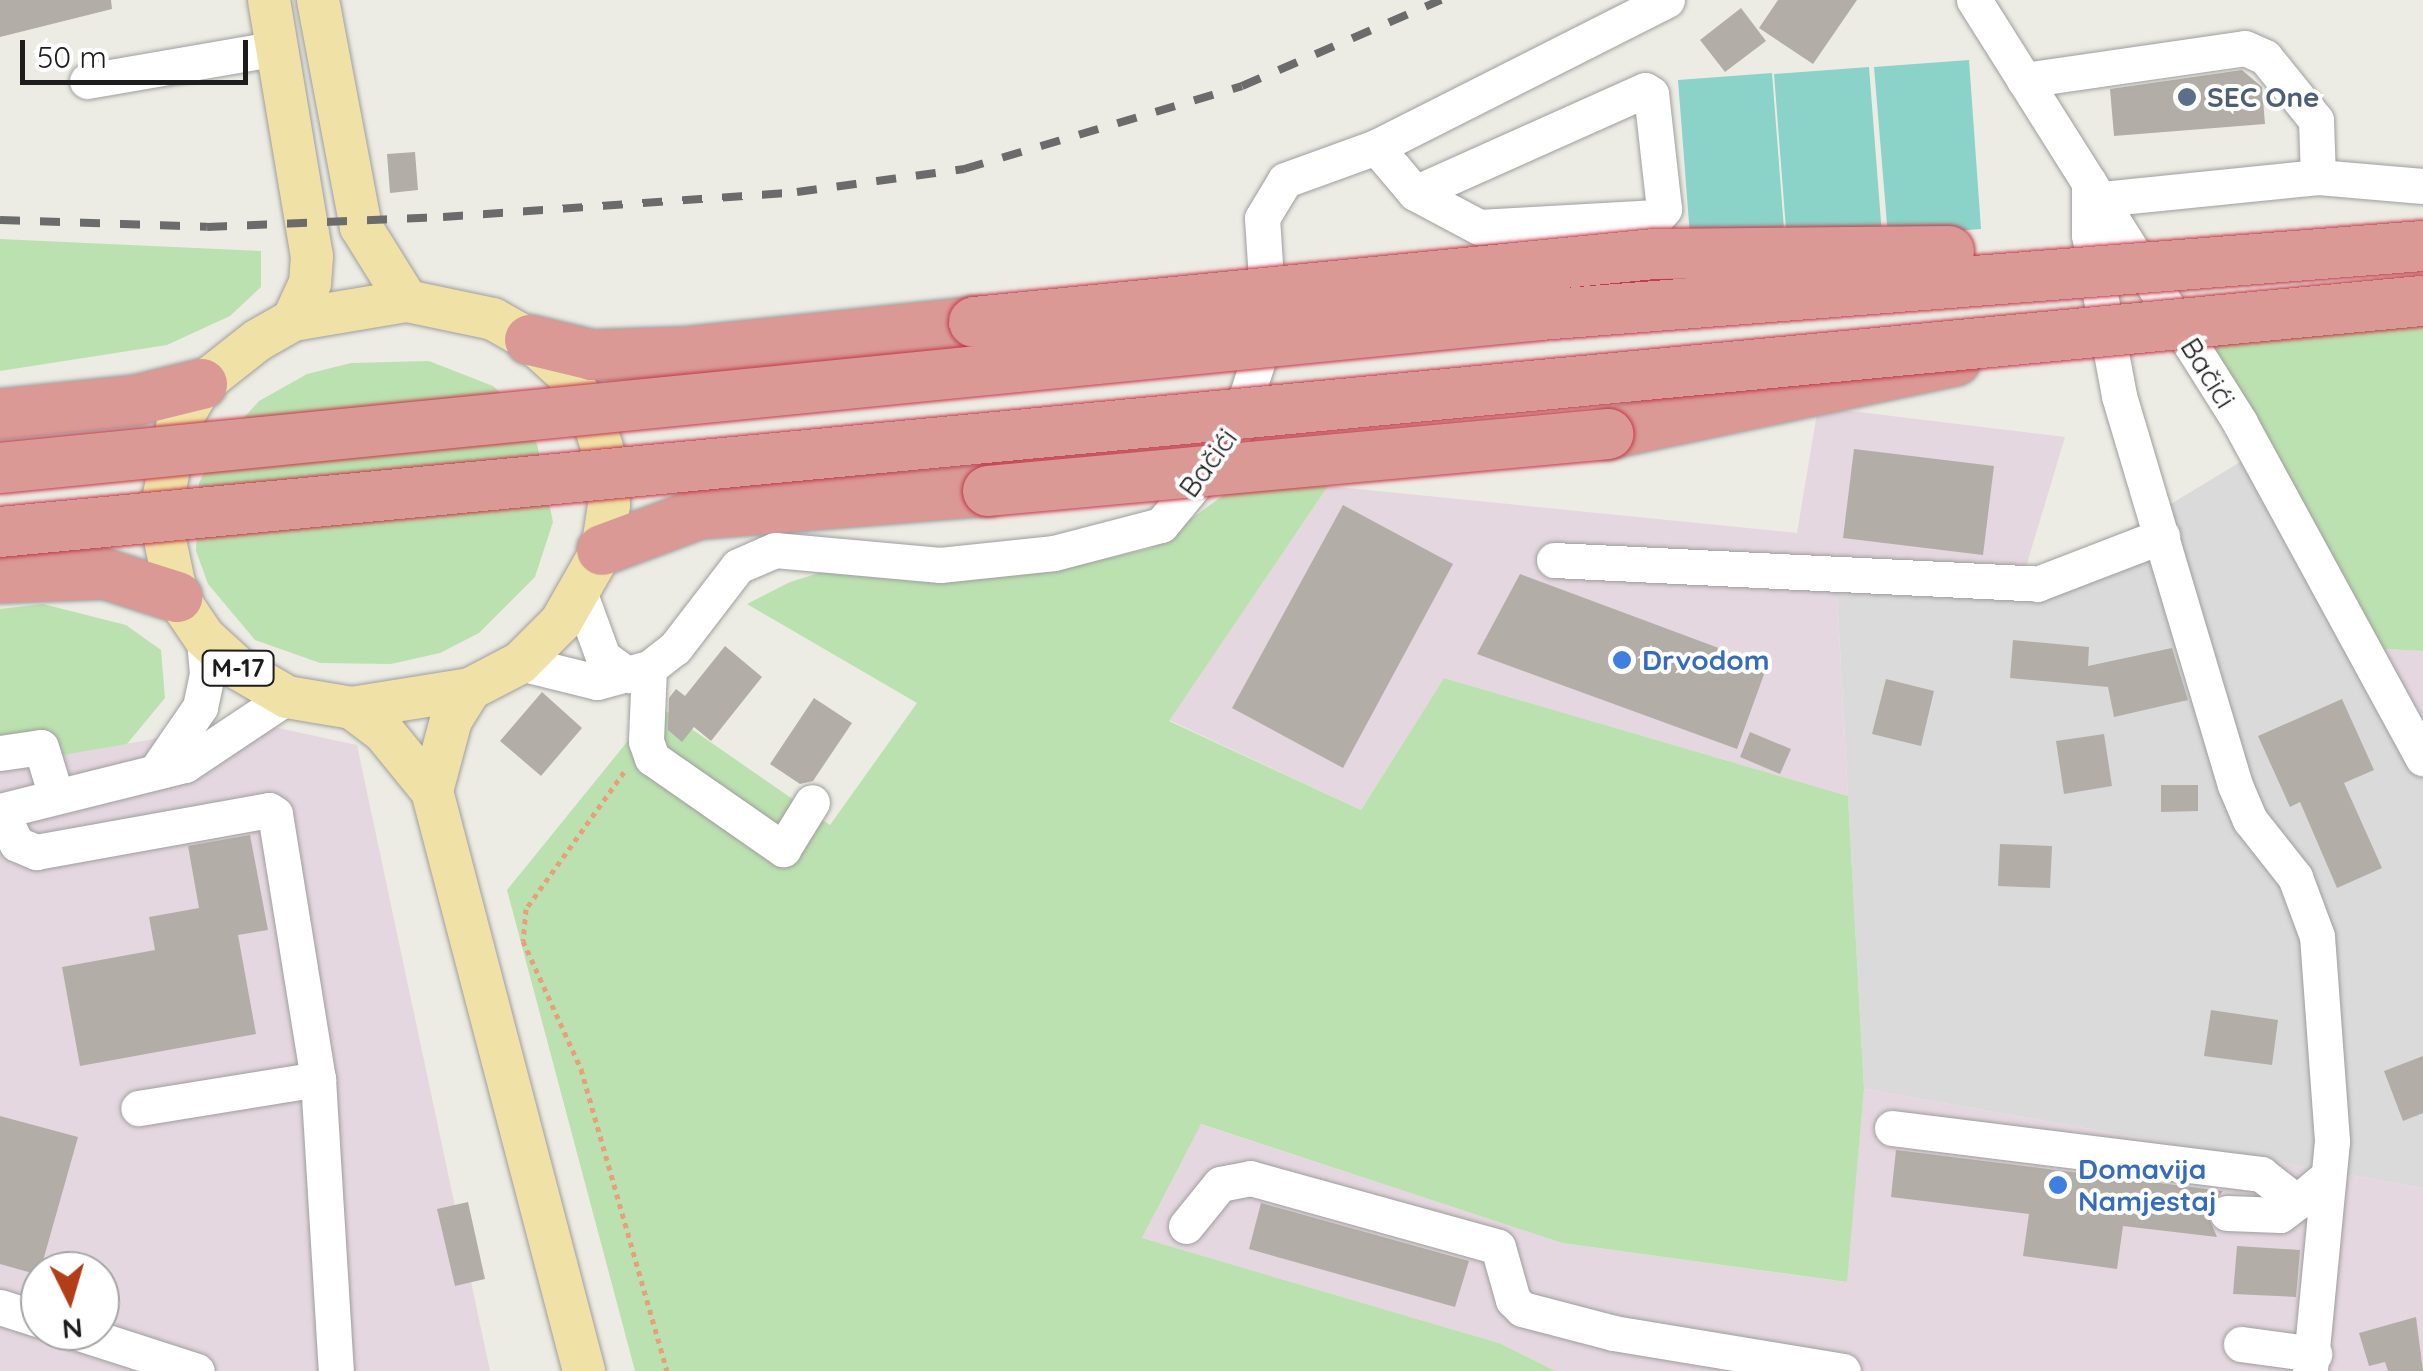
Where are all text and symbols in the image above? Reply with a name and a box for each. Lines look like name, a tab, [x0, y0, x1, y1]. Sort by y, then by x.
scale bar	[25, 20, 252, 82]
text: 50 m	[37, 38, 107, 76]
place label: SEC One	[2207, 80, 2320, 114]
marker: SEC One	[2176, 86, 2198, 108]
street label: Bačići	[2174, 332, 2242, 414]
street label: Bačići	[1172, 422, 1244, 504]
place label: Drvodom	[1642, 643, 1770, 677]
road number: M-17	[200, 648, 276, 688]
marker: Drvodom	[1611, 649, 1633, 671]
place label: Domavija Namjestaj	[2078, 1152, 2216, 1218]
marker: Domavija Namjestaj	[2047, 1174, 2069, 1196]
north arrow	[20, 1251, 120, 1351]
text: N	[61, 1311, 84, 1348]

